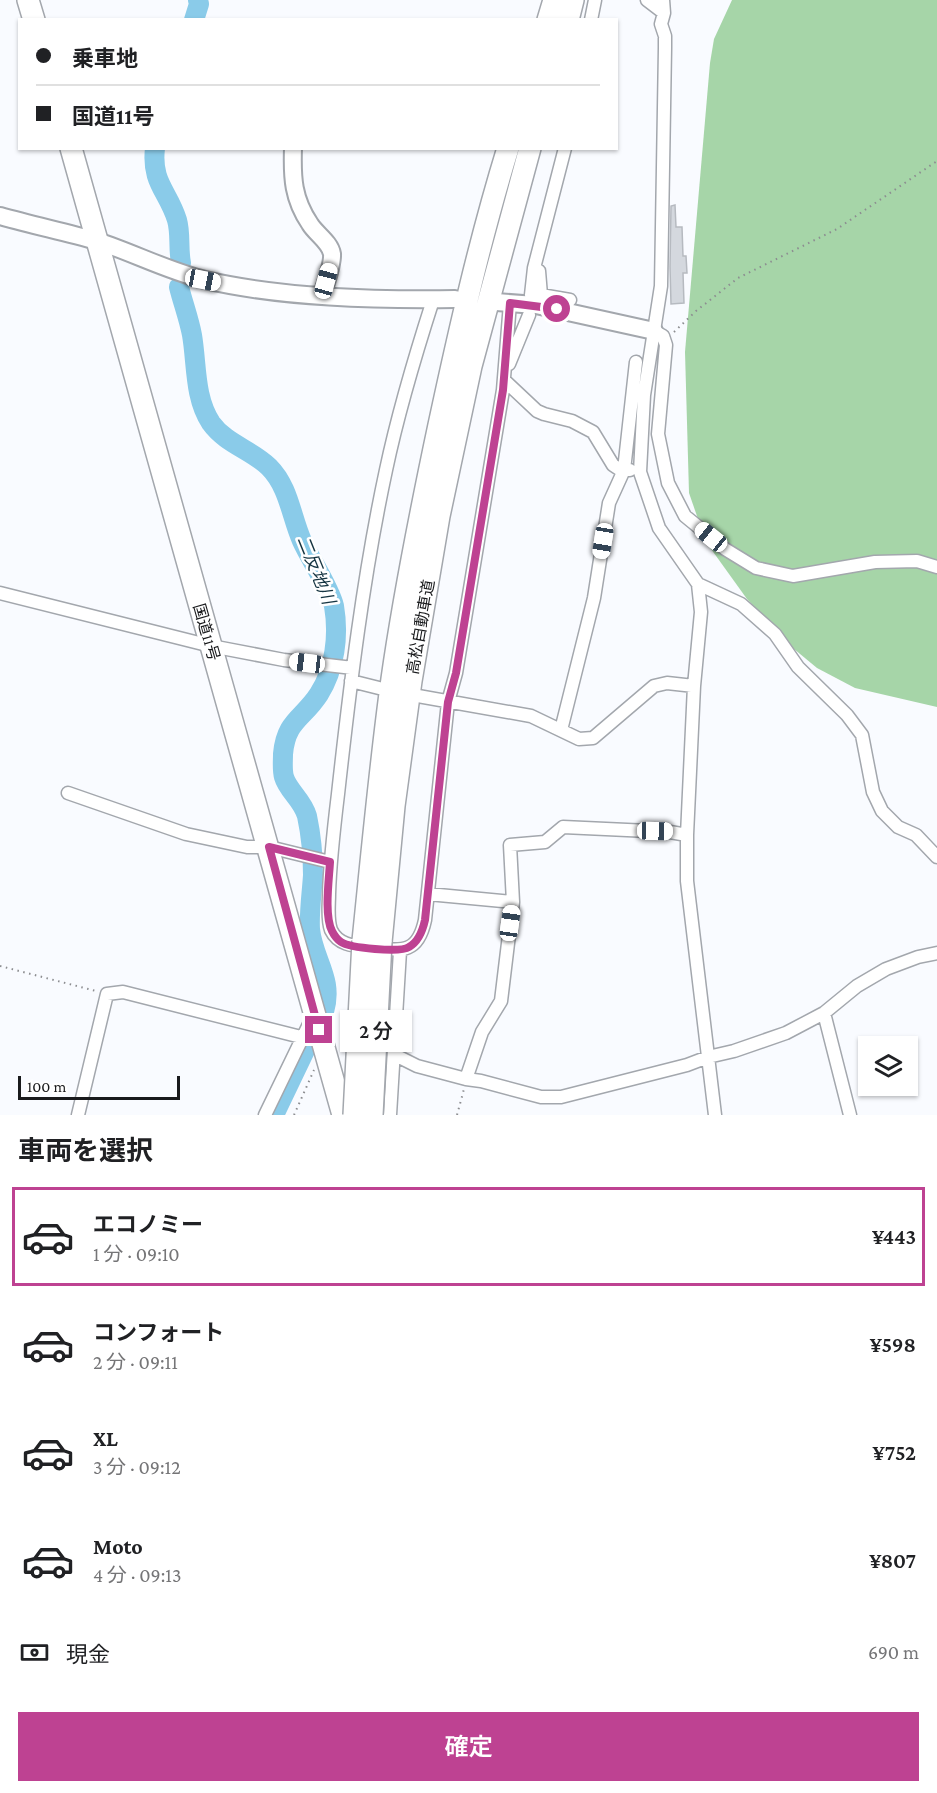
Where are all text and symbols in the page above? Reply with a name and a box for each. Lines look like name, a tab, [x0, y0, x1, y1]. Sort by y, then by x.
text: 乗車地	[72, 46, 138, 71]
text: 国道11号	[72, 104, 154, 129]
car	[313, 261, 339, 301]
car	[184, 268, 222, 292]
route start	[543, 295, 570, 322]
car	[691, 519, 731, 555]
car	[591, 522, 615, 560]
water label: 二反地川	[293, 533, 340, 609]
street label: 高松自動車道	[404, 578, 437, 676]
street label: 国道11号	[190, 602, 223, 663]
car	[288, 652, 326, 674]
car	[637, 822, 673, 840]
car	[499, 904, 521, 942]
callout: 2 分	[340, 1009, 412, 1051]
route end	[305, 1016, 332, 1043]
text: 2 分	[359, 1020, 393, 1042]
map controls	[858, 1036, 918, 1096]
button: layers	[858, 1036, 918, 1096]
scale bar	[18, 1073, 180, 1100]
text: 100 m	[27, 1078, 66, 1095]
text: 車両を選択	[18, 1136, 153, 1166]
icon: car	[21, 1210, 75, 1264]
text: エコノミー	[93, 1212, 203, 1237]
text: ¥443	[872, 1224, 916, 1249]
text: 1 分 · 09:10	[93, 1243, 180, 1265]
icon: car	[21, 1318, 75, 1372]
text: コンフォート	[93, 1320, 224, 1345]
text: ¥598	[870, 1332, 916, 1357]
text: 2 分 · 09:11	[93, 1351, 178, 1373]
icon: car	[21, 1426, 75, 1480]
text: XL	[93, 1426, 118, 1451]
text: ¥752	[873, 1440, 916, 1465]
text: 3 分 · 09:12	[93, 1456, 181, 1478]
icon: car	[21, 1534, 75, 1588]
text: Moto	[93, 1534, 143, 1559]
text: ¥807	[869, 1548, 916, 1573]
text: 4 分 · 09:13	[93, 1564, 181, 1586]
icon: cash	[18, 1636, 51, 1669]
text: 690 m	[868, 1641, 919, 1663]
text: 現金	[66, 1642, 110, 1667]
button: 確定	[18, 1712, 919, 1781]

